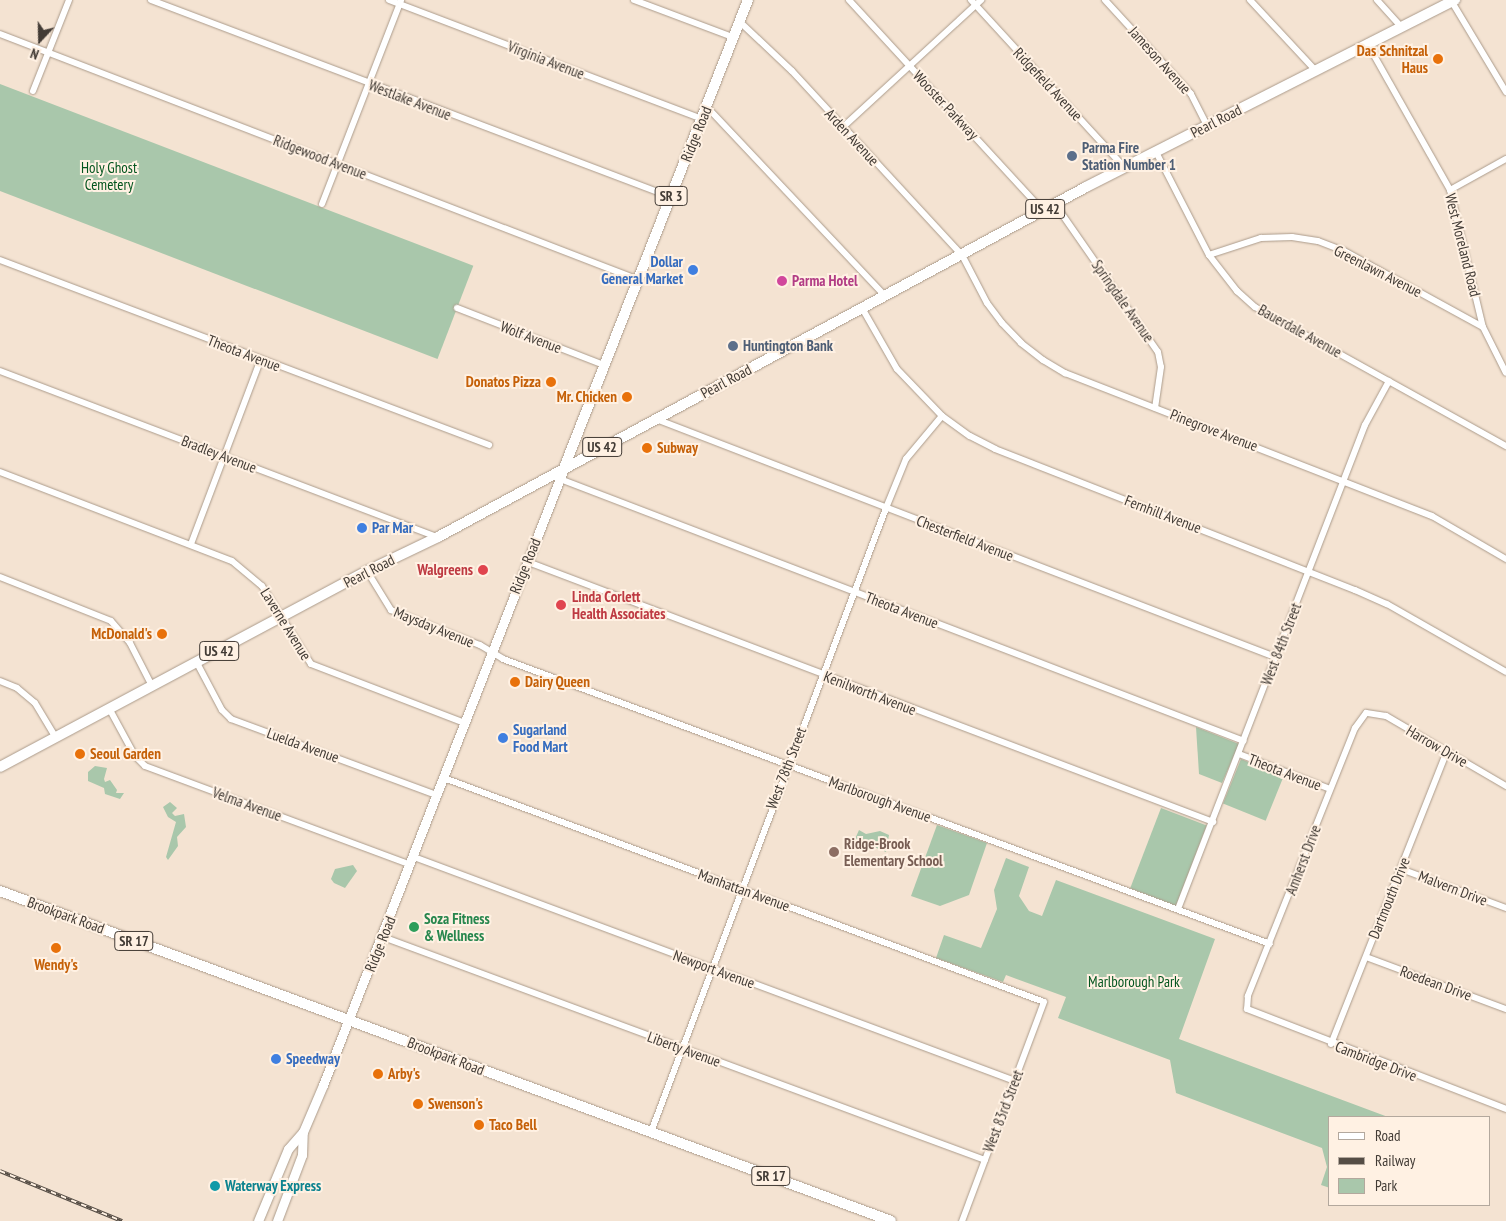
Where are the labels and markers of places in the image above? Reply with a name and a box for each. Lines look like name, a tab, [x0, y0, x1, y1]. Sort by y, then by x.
place label: Das Schnitzal Haus	[1357, 41, 1428, 76]
marker: Das Schnitzal Haus	[1432, 53, 1444, 65]
place label: Parma Fire Station Number 1	[1082, 138, 1176, 173]
marker: Parma Fire Station Number 1	[1066, 150, 1078, 162]
place label: Dollar General Market	[601, 252, 683, 287]
marker: Dollar General Market	[687, 264, 699, 276]
place label: Parma Hotel	[792, 272, 858, 290]
marker: Parma Hotel	[776, 275, 788, 287]
place label: Huntington Bank	[743, 337, 833, 355]
marker: Huntington Bank	[727, 340, 739, 352]
place label: Donatos Pizza	[466, 373, 541, 391]
marker: Donatos Pizza	[545, 376, 557, 388]
place label: Mr. Chicken	[556, 388, 617, 406]
marker: Mr. Chicken	[621, 391, 633, 403]
place label: Subway	[657, 439, 698, 457]
marker: Subway	[641, 442, 653, 454]
place label: Par Mar	[372, 519, 413, 537]
marker: Par Mar	[356, 522, 368, 534]
place label: Walgreens	[417, 561, 473, 579]
marker: Walgreens	[477, 564, 489, 576]
place label: Linda Corlett Health Associates	[572, 587, 666, 622]
marker: Linda Corlett Health Associates	[554, 598, 568, 612]
place label: McDonald's	[91, 625, 152, 643]
marker: McDonald's	[156, 628, 168, 640]
place label: Dairy Queen	[525, 673, 591, 691]
marker: Dairy Queen	[509, 676, 521, 688]
place label: Sugarland Food Mart	[513, 720, 568, 755]
marker: Sugarland Food Mart	[497, 732, 509, 744]
place label: Seoul Garden	[90, 745, 161, 763]
marker: Seoul Garden	[74, 748, 86, 760]
place label: Ridge-Brook Elementary School	[844, 834, 943, 869]
marker: Ridge-Brook Elementary School	[828, 846, 840, 858]
place label: Soza Fitness & Wellness	[424, 909, 490, 944]
marker: Soza Fitness & Wellness	[408, 921, 420, 933]
marker: Wendy's	[50, 942, 62, 954]
place label: Wendy's	[34, 956, 78, 974]
place label: Speedway	[286, 1050, 340, 1068]
marker: Speedway	[270, 1053, 282, 1065]
place label: Arby's	[388, 1065, 420, 1083]
marker: Arby's	[372, 1068, 384, 1080]
place label: Swenson's	[428, 1095, 483, 1113]
marker: Swenson's	[412, 1098, 424, 1110]
place label: Taco Bell	[489, 1116, 537, 1134]
marker: Taco Bell	[473, 1119, 485, 1131]
place label: Waterway Express	[225, 1177, 322, 1195]
marker: Waterway Express	[209, 1180, 221, 1192]

